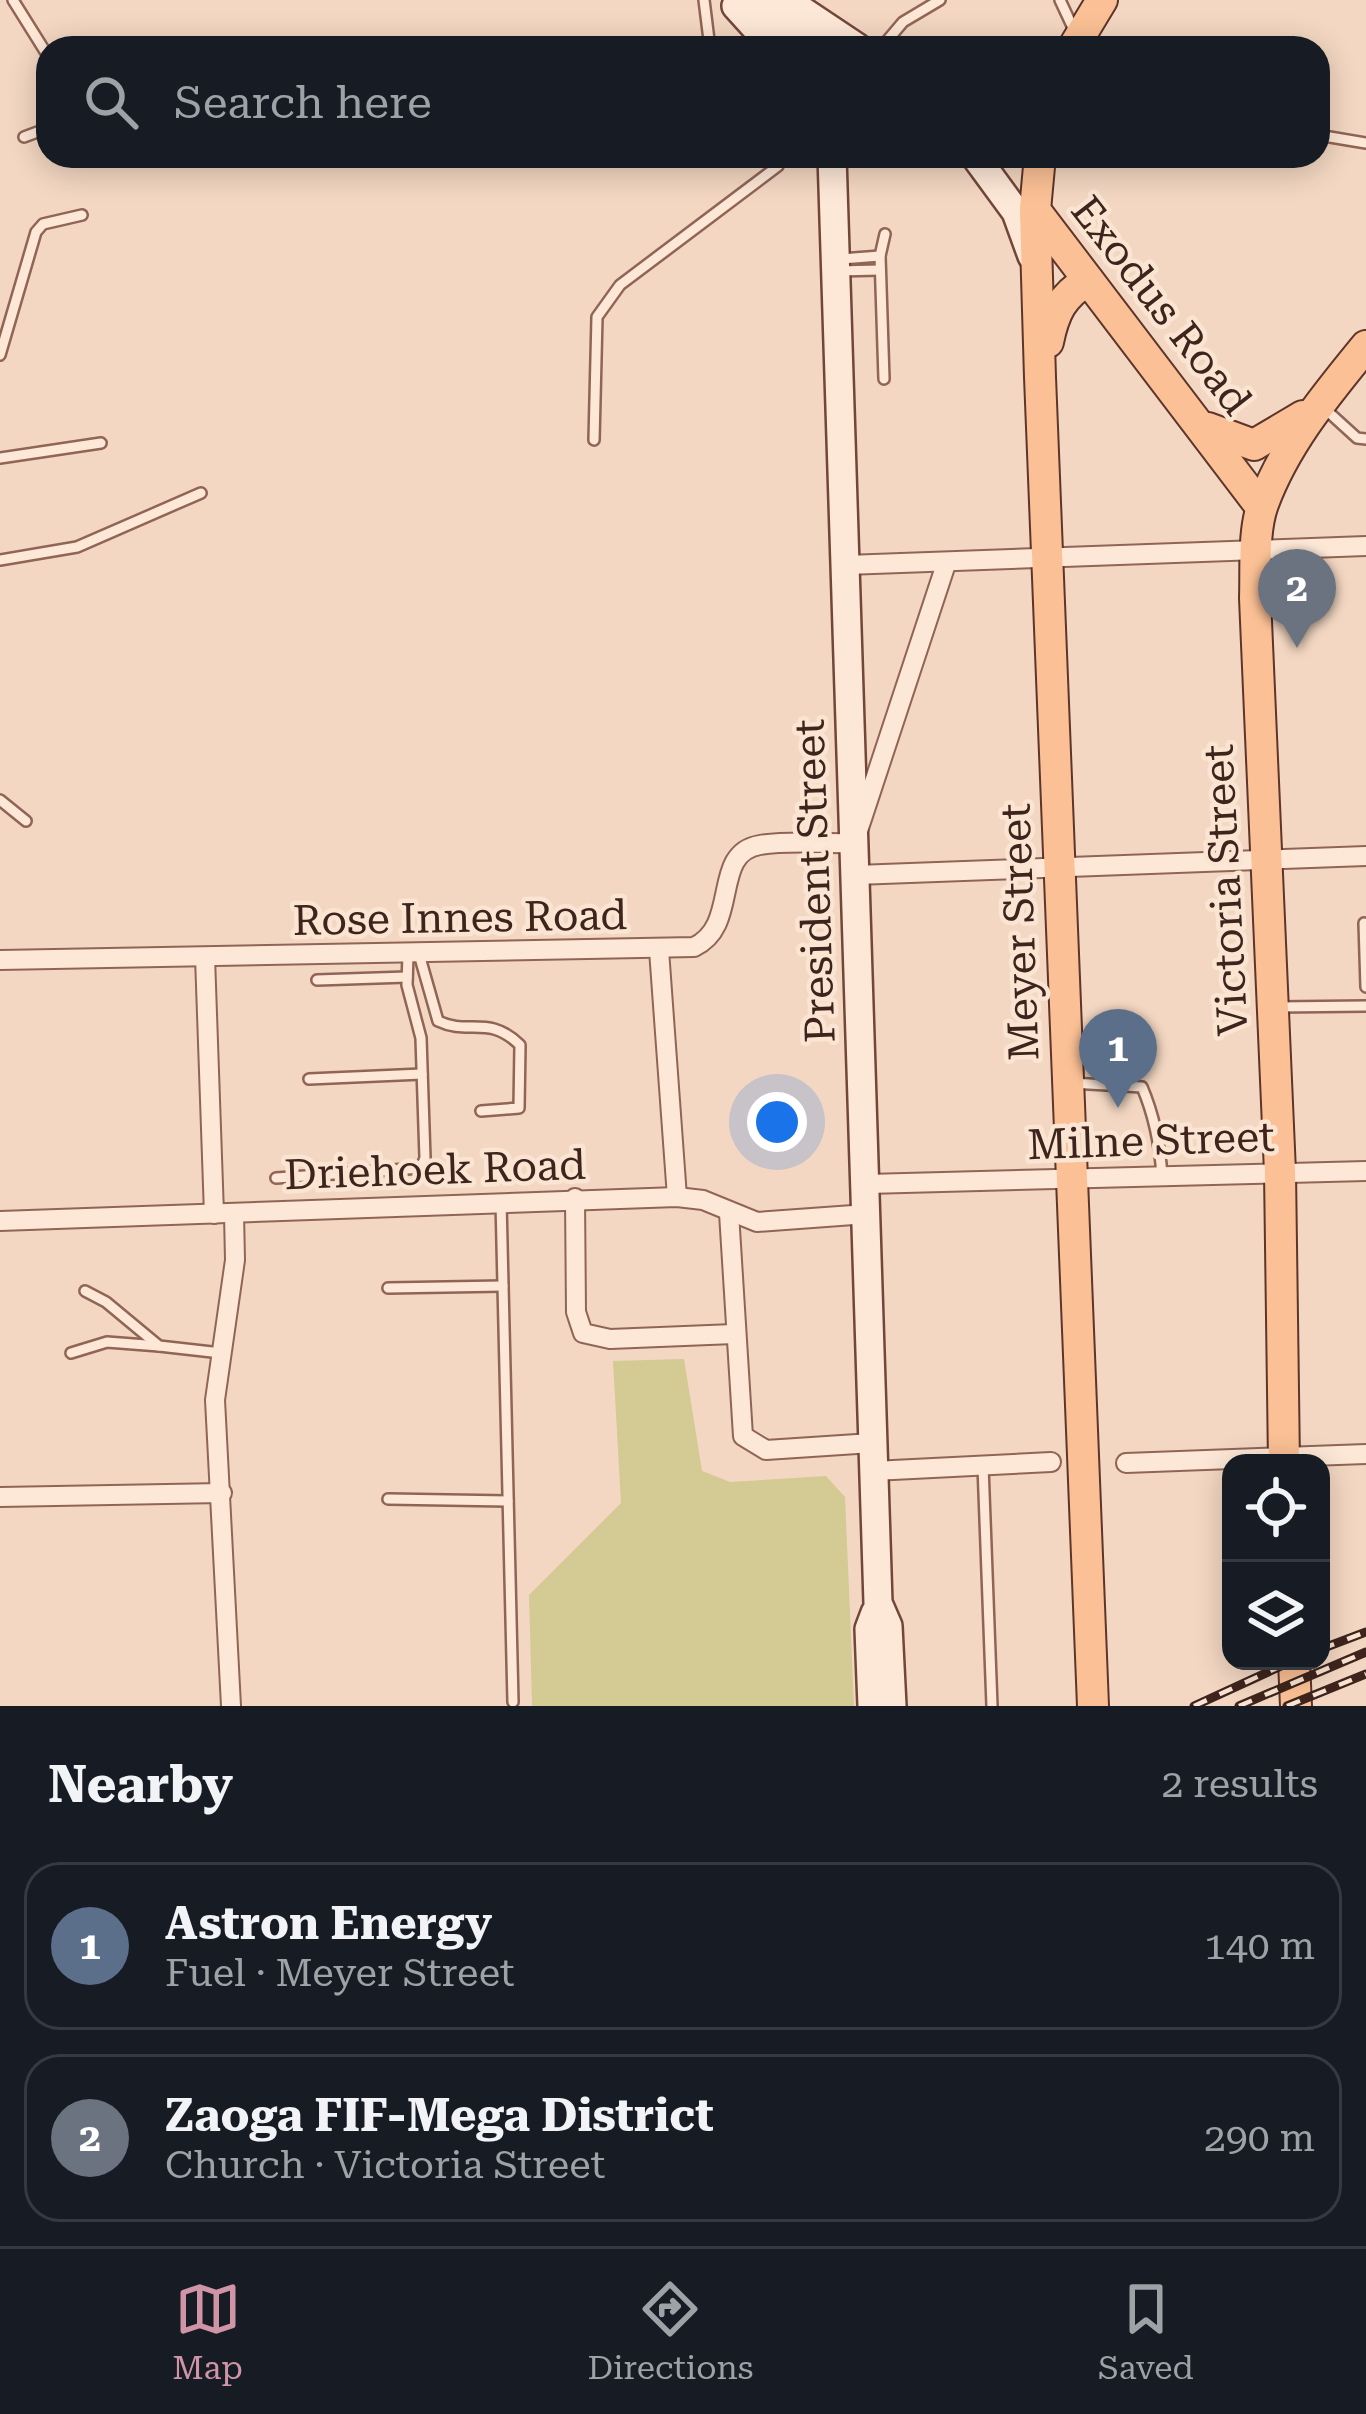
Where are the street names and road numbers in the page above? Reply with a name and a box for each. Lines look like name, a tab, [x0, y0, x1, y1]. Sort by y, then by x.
street label: Exodus Road	[1061, 187, 1262, 424]
street label: President Street	[784, 718, 845, 1044]
street label: Victoria Street	[1193, 743, 1258, 1037]
street label: Meyer Street	[991, 802, 1048, 1062]
street label: Rose Innes Road	[292, 890, 628, 945]
street label: Milne Street	[1026, 1112, 1276, 1169]
street label: Driehoek Road	[283, 1140, 587, 1199]

